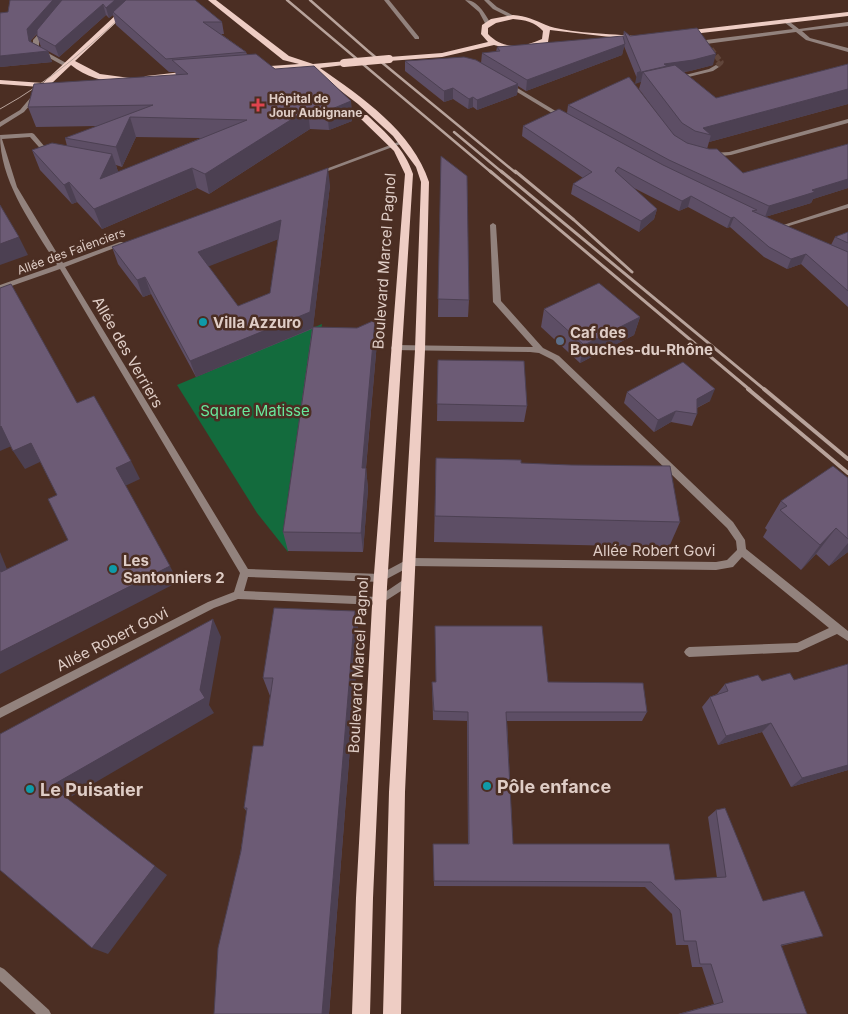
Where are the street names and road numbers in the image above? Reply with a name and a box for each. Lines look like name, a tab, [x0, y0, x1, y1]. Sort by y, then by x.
street label: Boulevard Marcel Pagnol	[368, 172, 400, 350]
street label: Allée des FaÏenciers	[15, 224, 127, 278]
street label: Allée des Verriers	[88, 293, 168, 411]
street label: Allée Robert Govi	[593, 541, 715, 560]
street label: Boulevard Marcel Pagnol	[344, 576, 372, 754]
street label: Allée Robert Govi	[53, 603, 171, 675]

